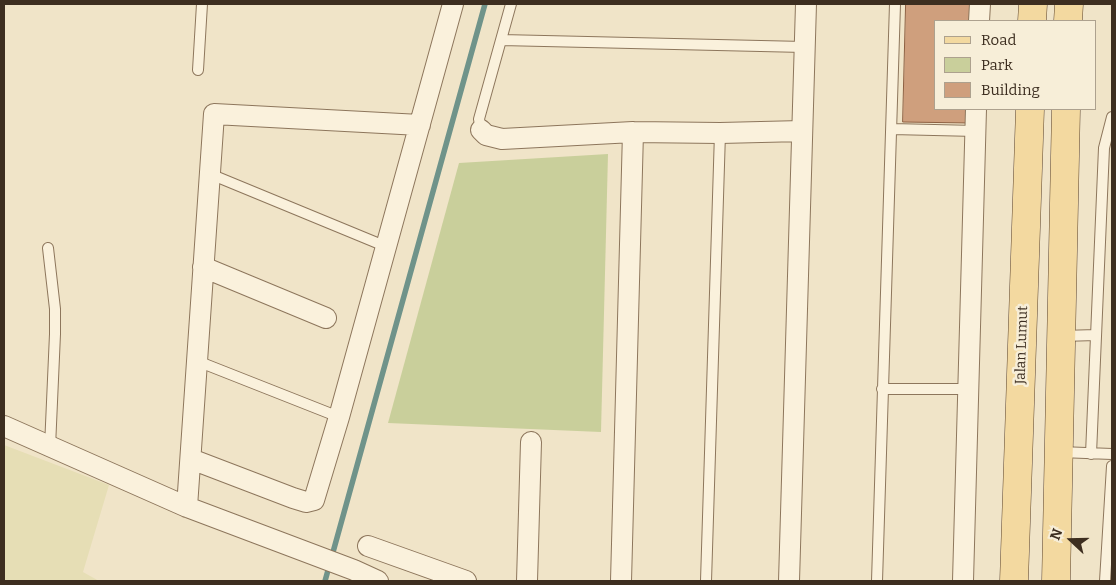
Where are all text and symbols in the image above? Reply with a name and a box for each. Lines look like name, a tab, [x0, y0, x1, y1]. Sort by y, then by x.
legend	[934, 20, 1096, 110]
text: Road	[981, 31, 1016, 49]
text: Park	[981, 56, 1013, 74]
text: Building	[981, 81, 1040, 99]
street label: Jalan Lumut	[1012, 306, 1032, 384]
north arrow	[1046, 515, 1096, 565]
text: N	[1047, 526, 1066, 543]

